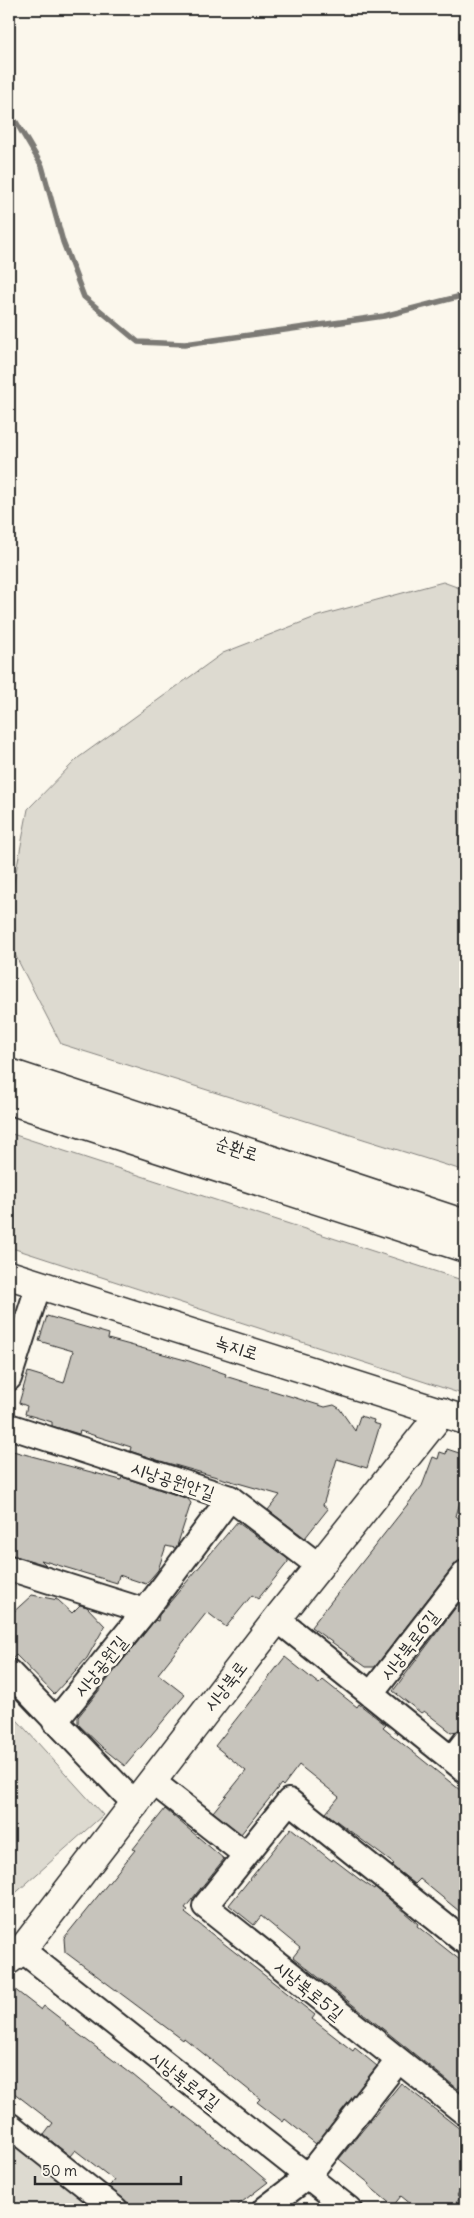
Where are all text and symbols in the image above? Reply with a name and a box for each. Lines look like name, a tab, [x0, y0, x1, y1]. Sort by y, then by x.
street label: 순환로	[213, 1130, 261, 1166]
street label: 녹지로	[213, 1329, 261, 1365]
street label: 시낭공원안길	[128, 1456, 218, 1505]
street label: 시낭북로6길	[374, 1605, 444, 1685]
street label: 시낭공원길	[68, 1630, 132, 1701]
street label: 시낭북로	[198, 1656, 252, 1716]
street label: 시낭북로5길	[270, 1955, 349, 2025]
street label: 시낭북로4길	[145, 2045, 225, 2115]
scale bar	[35, 2153, 181, 2185]
text: 50 m	[42, 2161, 77, 2180]

